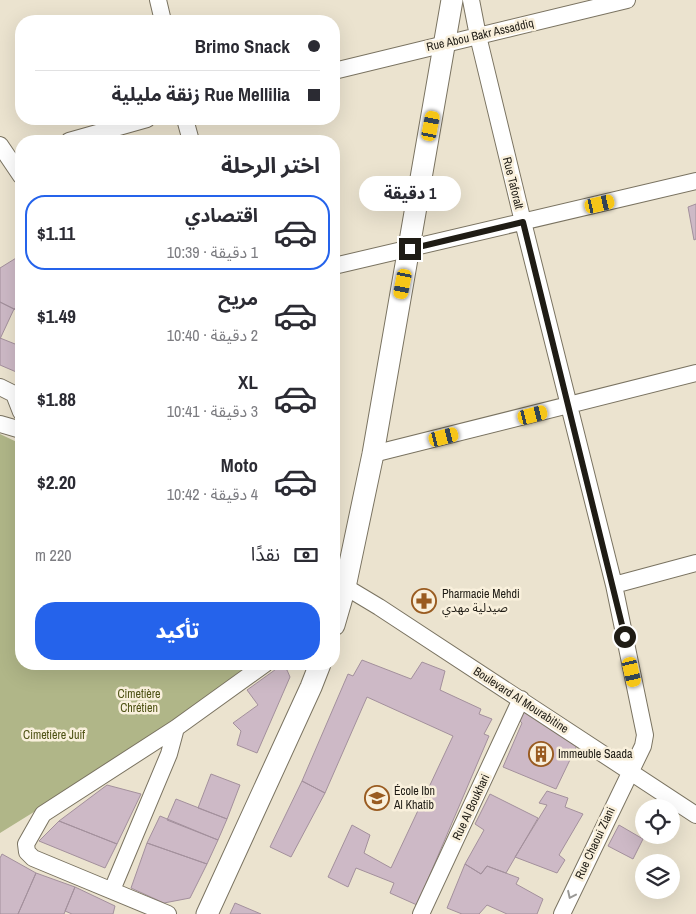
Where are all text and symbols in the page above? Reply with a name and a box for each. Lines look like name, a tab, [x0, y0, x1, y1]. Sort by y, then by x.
street label: Rue Abou Bakr Assaddiq	[425, 15, 535, 55]
text: Brimo Snack	[195, 33, 290, 59]
text: Rue Mellilia زنقة مليلية	[112, 81, 290, 107]
car	[420, 110, 441, 142]
text: اختر الرحلة	[221, 150, 320, 180]
street label: Rue Taforalt	[499, 155, 527, 211]
callout: 1 دقيقة	[359, 176, 461, 212]
text: 1 دقيقة	[384, 182, 436, 204]
car	[583, 193, 616, 215]
text: اقتصادي	[185, 202, 258, 228]
icon: car	[273, 210, 318, 255]
text: $1.11	[37, 220, 75, 246]
route end	[399, 238, 421, 260]
text: 1 دقيقة · 10:39	[167, 241, 258, 263]
car	[392, 268, 413, 300]
text: مريح	[218, 285, 258, 311]
icon: car	[273, 293, 318, 338]
text: $1.49	[37, 303, 76, 329]
text: 2 دقيقة · 10:40	[167, 324, 258, 346]
text: XL	[238, 369, 258, 395]
icon: car	[273, 376, 318, 421]
text: $1.88	[37, 386, 76, 412]
text: 3 دقيقة · 10:41	[167, 400, 258, 422]
car	[516, 404, 549, 426]
car	[427, 426, 460, 448]
text: Moto	[221, 452, 258, 478]
icon: car	[273, 459, 318, 504]
text: $2.20	[37, 469, 76, 495]
text: 4 دقيقة · 10:42	[167, 483, 258, 505]
text: نقدًا	[251, 541, 280, 567]
icon: cash	[292, 541, 320, 569]
text: 220 m	[35, 544, 71, 566]
place label: Pharmacie Mehdi صيدلية مهدي	[442, 586, 520, 618]
pharmacy icon: Pharmacie Mehdi صيدلية مهدي	[411, 588, 437, 614]
button: تأكيد	[35, 602, 320, 660]
route start	[614, 626, 636, 648]
car	[621, 656, 642, 688]
street label: Boulevard Al Mourabitine	[470, 663, 572, 737]
park label: Cimetière Chrétien	[117, 686, 161, 716]
park label: Cimetière Juif	[23, 727, 85, 743]
building icon: Immeuble Saada	[528, 741, 554, 767]
place label: Immeuble Saada	[558, 746, 633, 762]
street label: Rue Al Boukhari	[449, 771, 493, 843]
place label: École Ibn Al Khatib	[393, 783, 435, 813]
school or university icon: École Ibn Al Khatib	[364, 785, 390, 811]
map controls	[635, 799, 680, 899]
button: locate	[635, 799, 680, 844]
street label: Rue Chaoui Ziani	[571, 804, 619, 882]
button: layers	[635, 854, 680, 899]
one-way arrow	[567, 890, 577, 899]

